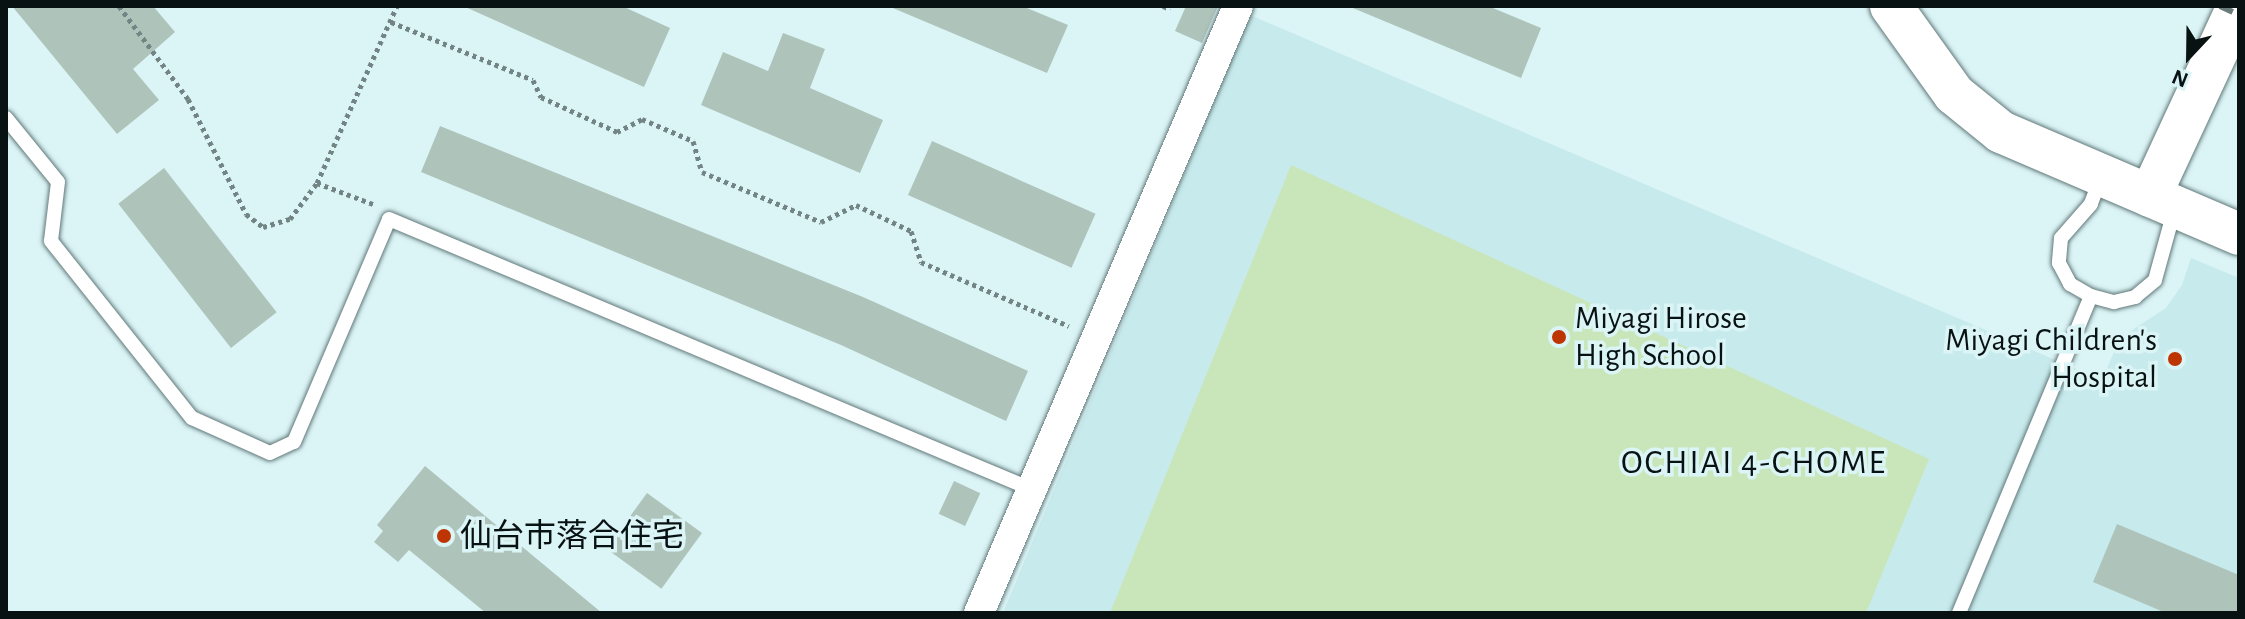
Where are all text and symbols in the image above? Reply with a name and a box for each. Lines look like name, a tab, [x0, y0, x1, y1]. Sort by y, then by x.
north arrow	[2149, 16, 2229, 96]
text: N	[2169, 65, 2191, 91]
place label: Miyagi Hirose High School	[1575, 300, 1747, 375]
place label: Miyagi Children's Hospital	[1945, 322, 2157, 397]
marker: Miyagi Hirose High School	[1550, 328, 1568, 346]
marker: Miyagi Children's Hospital	[2164, 348, 2186, 370]
district label: OCHIAI 4-CHOME	[1621, 444, 1887, 484]
place label: 仙台市落合住宅	[460, 517, 684, 555]
marker: 仙台市落合住宅	[435, 527, 453, 545]

